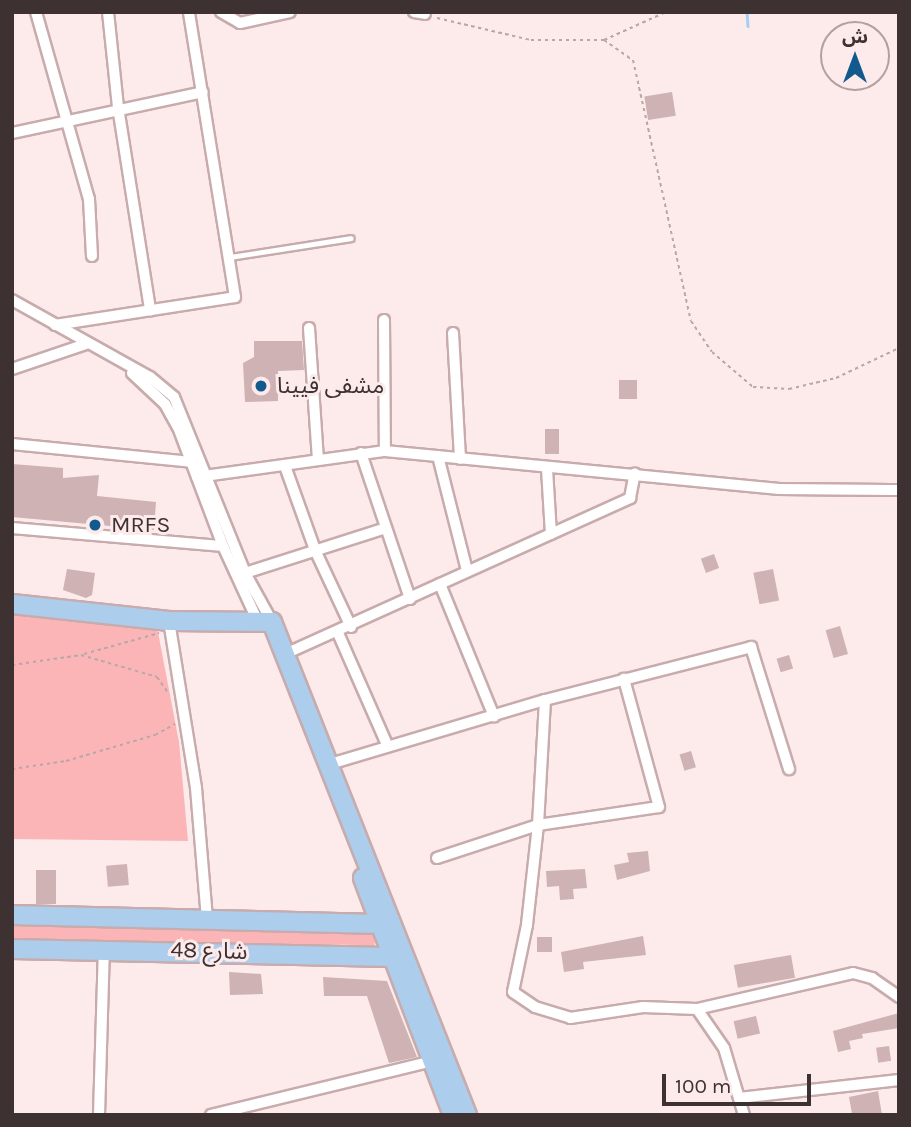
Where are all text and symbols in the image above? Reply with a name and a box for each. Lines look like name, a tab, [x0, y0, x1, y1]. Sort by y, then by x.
north arrow	[820, 21, 890, 91]
text: ش	[842, 26, 868, 48]
place label: مشفى فيينا	[277, 372, 384, 400]
marker: مشفى فيينا	[251, 376, 271, 396]
place label: MRFS	[111, 511, 171, 539]
marker: MRFS	[85, 515, 105, 535]
street label: 48 شارع	[170, 936, 248, 966]
scale bar	[666, 1060, 815, 1104]
text: 100 m	[675, 1074, 732, 1098]

